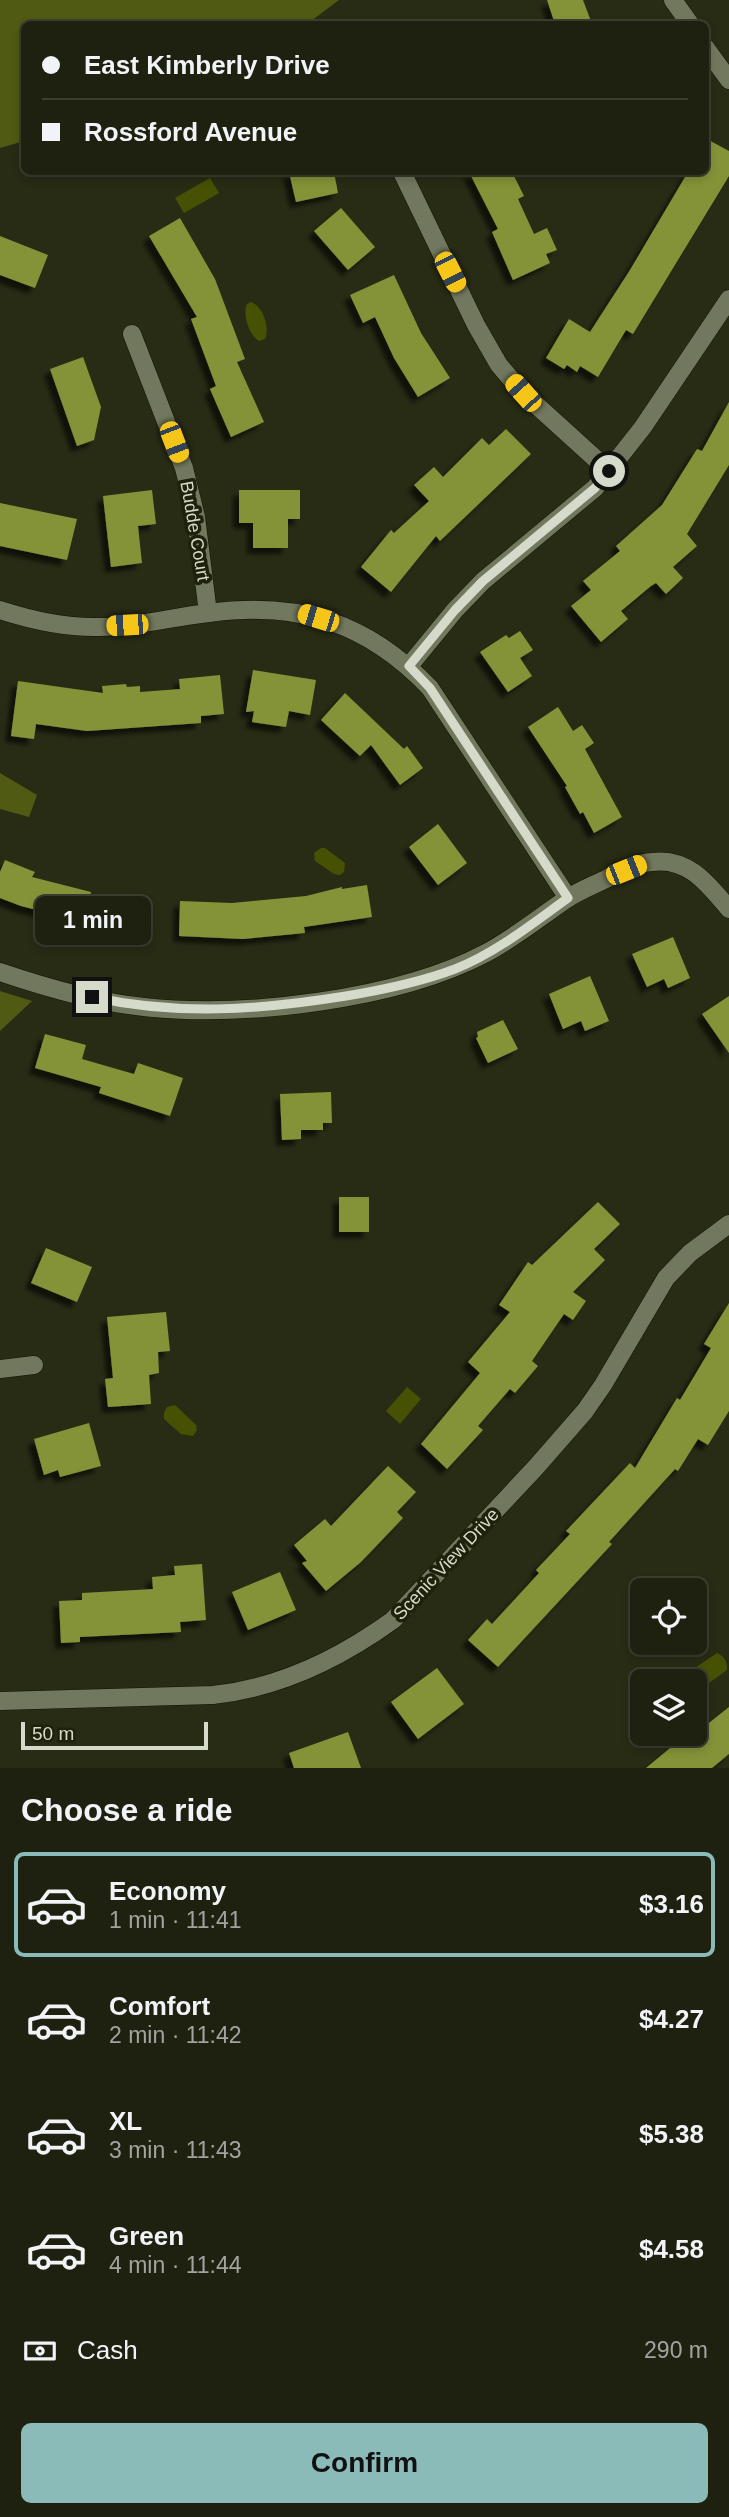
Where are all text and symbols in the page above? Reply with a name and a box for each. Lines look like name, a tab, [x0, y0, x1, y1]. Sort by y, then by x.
text: East Kimberly Drive	[84, 50, 330, 80]
text: Rossford Avenue	[84, 117, 297, 147]
car	[432, 249, 469, 295]
car	[502, 370, 545, 416]
car	[157, 419, 192, 465]
route start	[593, 455, 625, 487]
street label: Budde Court	[176, 479, 214, 583]
car	[295, 602, 342, 634]
car	[106, 613, 149, 637]
car	[603, 852, 650, 888]
callout: 1 min	[34, 895, 150, 944]
text: 1 min	[63, 907, 123, 933]
route end	[76, 981, 108, 1013]
street label: Scenic View Drive	[389, 1504, 503, 1624]
map controls	[630, 1578, 707, 1746]
button: locate	[630, 1578, 707, 1655]
button: layers	[630, 1669, 707, 1746]
scale bar	[21, 1719, 208, 1751]
text: 50 m	[32, 1723, 74, 1744]
text: Choose a ride	[21, 1792, 233, 1828]
icon: car	[25, 1873, 88, 1936]
text: Economy	[109, 1876, 226, 1906]
text: $3.16	[639, 1889, 704, 1919]
text: 1 min · 11:41	[109, 1907, 242, 1933]
icon: car	[25, 1988, 88, 2051]
text: Comfort	[109, 1991, 210, 2021]
text: $4.27	[639, 2004, 704, 2034]
text: 2 min · 11:42	[109, 2022, 242, 2048]
icon: car	[25, 2103, 88, 2166]
text: XL	[109, 2106, 142, 2136]
text: $5.38	[639, 2119, 704, 2149]
text: 3 min · 11:43	[109, 2137, 242, 2163]
icon: car	[25, 2218, 88, 2281]
text: Green	[109, 2221, 184, 2251]
text: $4.58	[639, 2234, 704, 2264]
text: 4 min · 11:44	[109, 2252, 242, 2278]
icon: cash	[21, 2332, 59, 2370]
text: Cash	[77, 2335, 138, 2365]
text: 290 m	[644, 2337, 708, 2363]
button: Confirm	[21, 2423, 708, 2503]

